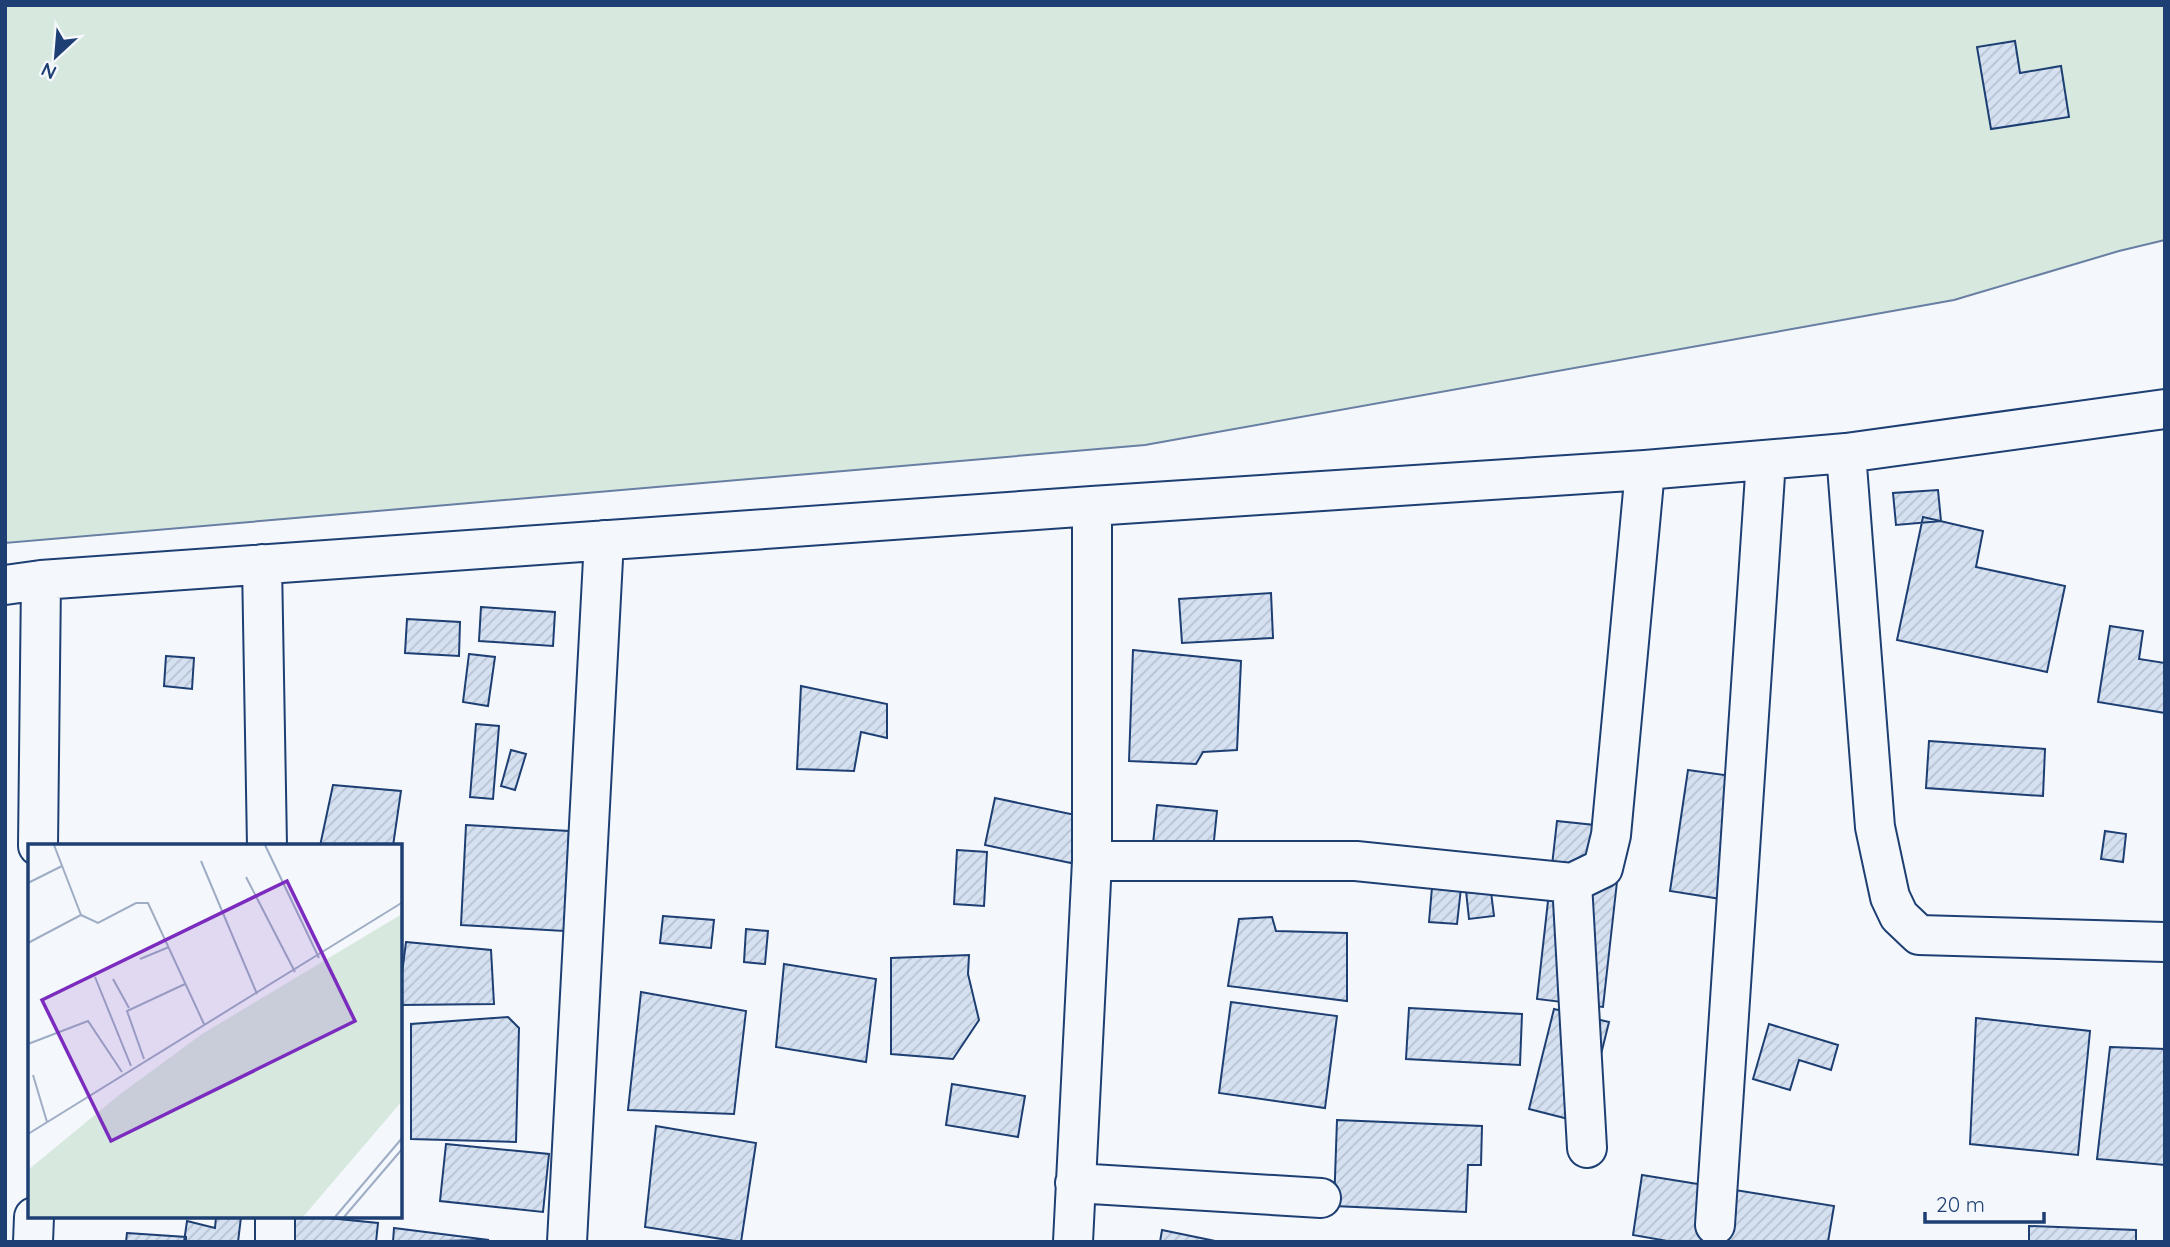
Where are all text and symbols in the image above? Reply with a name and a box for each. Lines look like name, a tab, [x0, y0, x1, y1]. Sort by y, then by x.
north arrow	[21, 21, 91, 91]
text: N	[37, 57, 60, 85]
inset map	[28, 844, 402, 1219]
scale bar	[1925, 1180, 2044, 1224]
text: 20 m	[1936, 1191, 1985, 1217]

